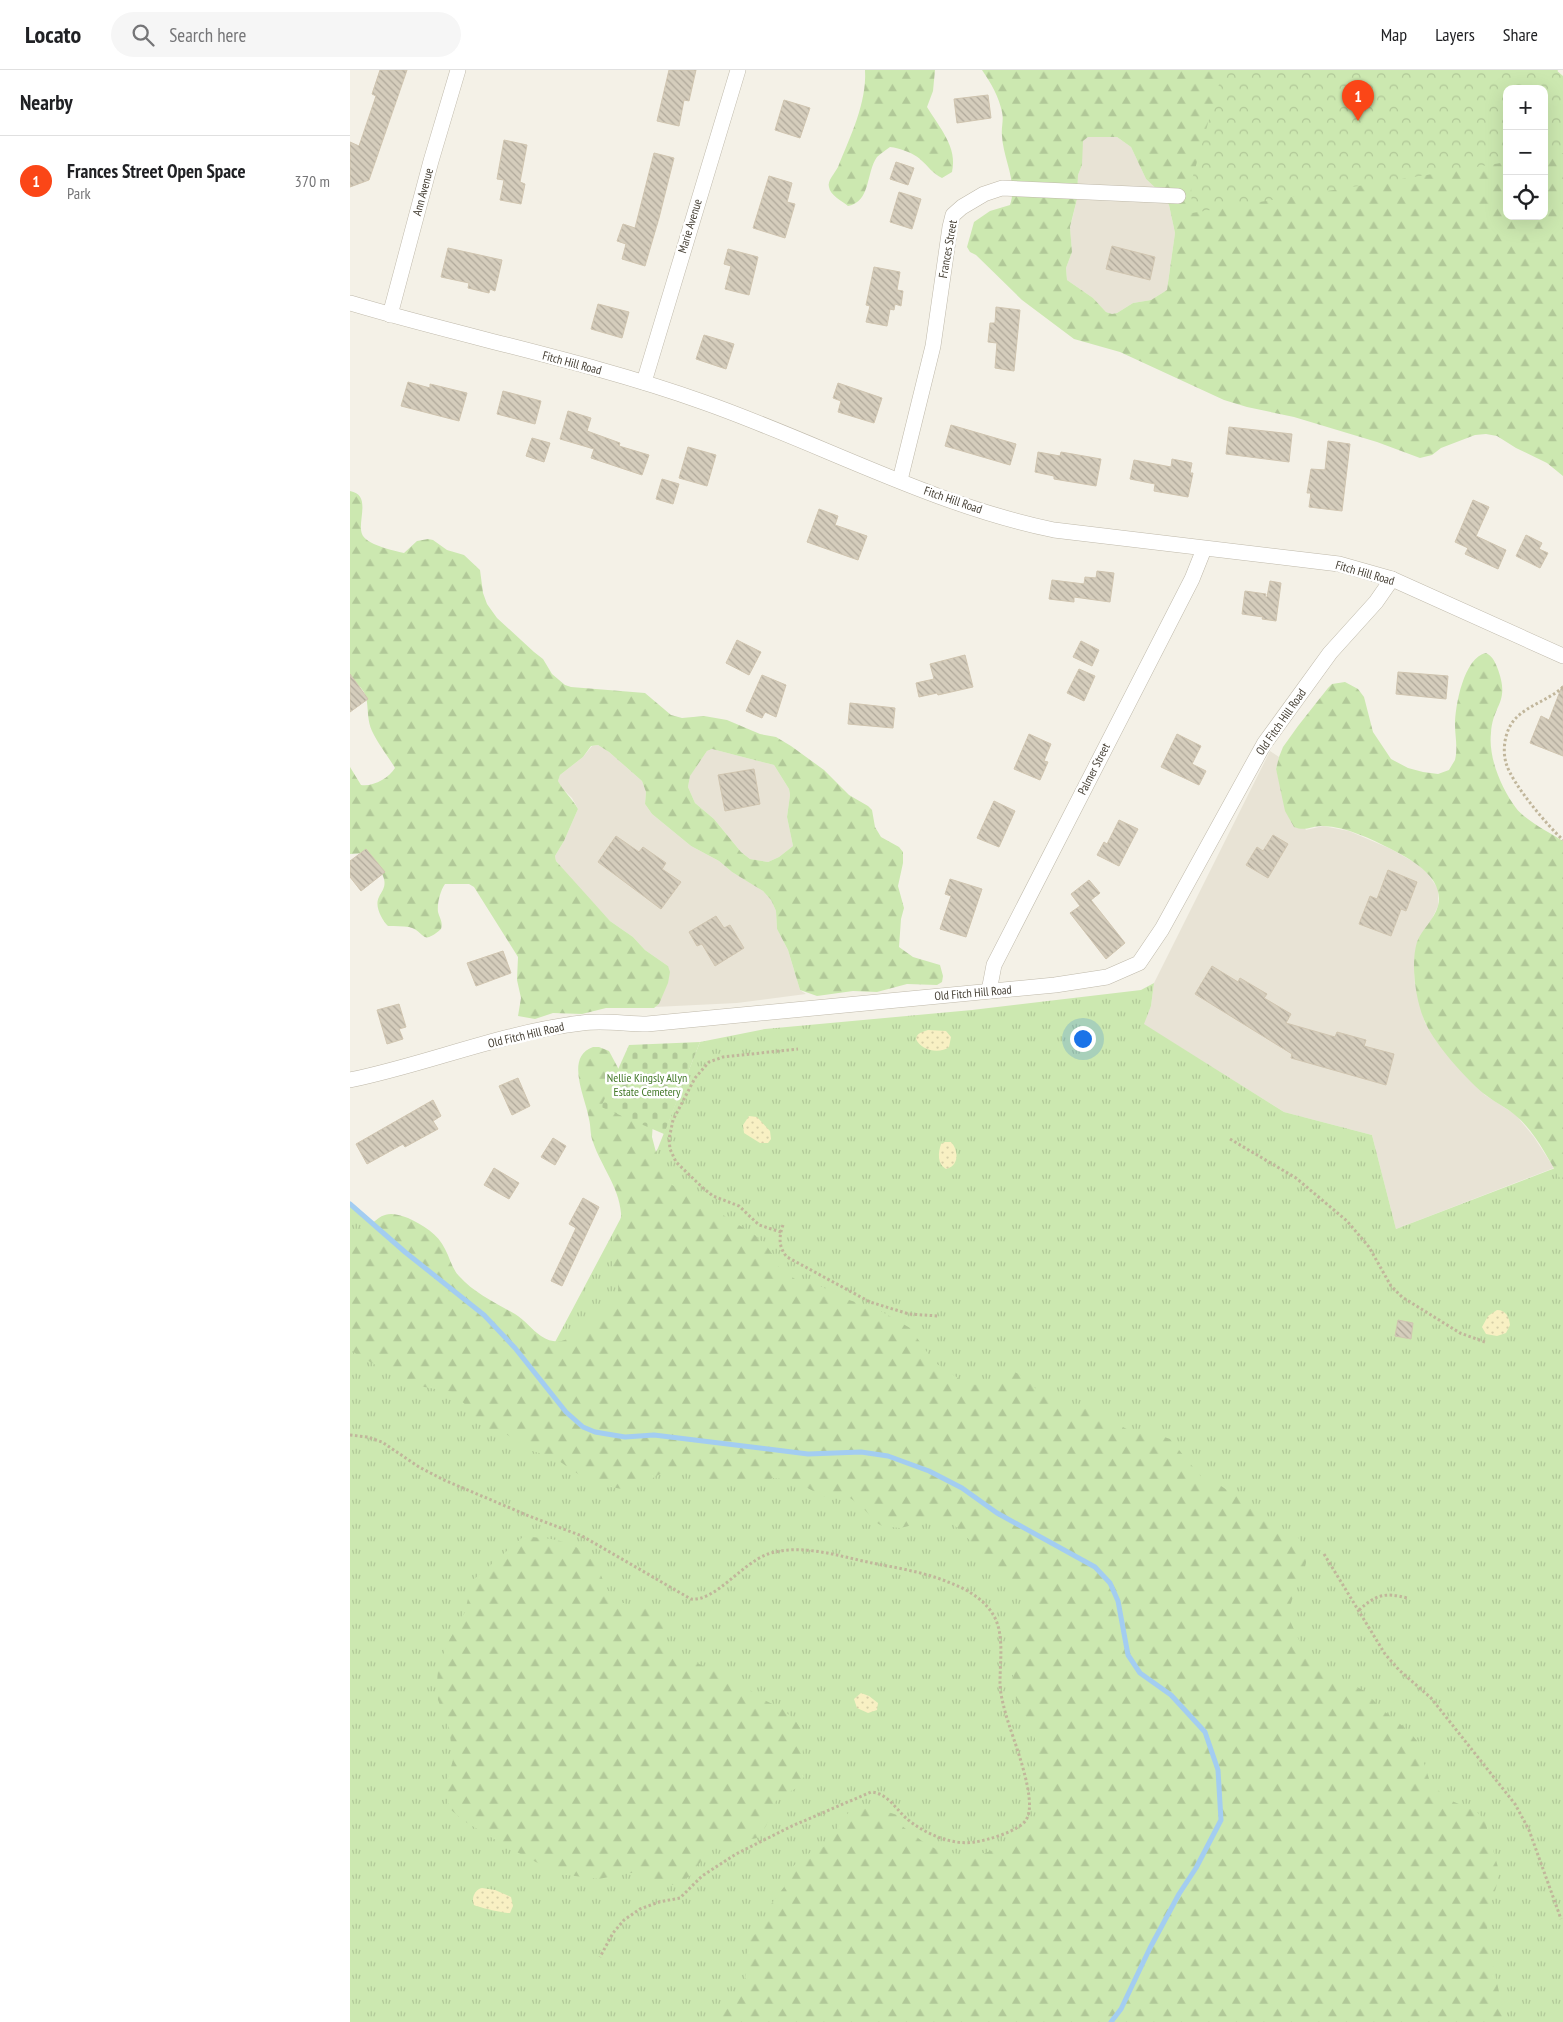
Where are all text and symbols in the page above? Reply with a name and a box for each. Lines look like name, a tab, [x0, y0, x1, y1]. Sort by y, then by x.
search box	[111, 12, 461, 57]
text: Locato	[25, 19, 81, 50]
icon: search	[129, 21, 157, 49]
text: Search here	[169, 23, 246, 47]
text: Map	[1381, 23, 1407, 46]
text: Layers	[1435, 23, 1475, 46]
text: Share	[1503, 23, 1538, 46]
pin: 1	[1342, 80, 1374, 121]
map controls	[1503, 85, 1548, 220]
button: +	[1503, 85, 1548, 130]
text: Nearby	[20, 89, 73, 116]
button: −	[1503, 130, 1548, 175]
text: Frances Street Open Space	[67, 159, 246, 183]
street label: Ann Avenue	[409, 166, 436, 217]
text: 1	[32, 171, 40, 191]
text: 370 m	[295, 171, 330, 191]
button: locate	[1503, 175, 1548, 220]
text: Park	[67, 183, 91, 203]
street label: Marie Avenue	[674, 197, 705, 255]
street label: Frances Street	[935, 218, 960, 279]
street label: Fitch Hill Road	[541, 347, 603, 378]
street label: Fitch Hill Road	[922, 483, 984, 516]
street label: Fitch Hill Road	[1334, 557, 1396, 588]
street label: Old Fitch Hill Road	[1252, 686, 1309, 758]
street label: Palmer Street	[1074, 740, 1113, 797]
street label: Old Fitch Hill Road	[934, 982, 1012, 1003]
street label: Old Fitch Hill Road	[486, 1018, 565, 1051]
your location	[1070, 1026, 1096, 1052]
park label: Nellie Kingsly Allyn Estate Cemetery	[607, 1070, 687, 1099]

